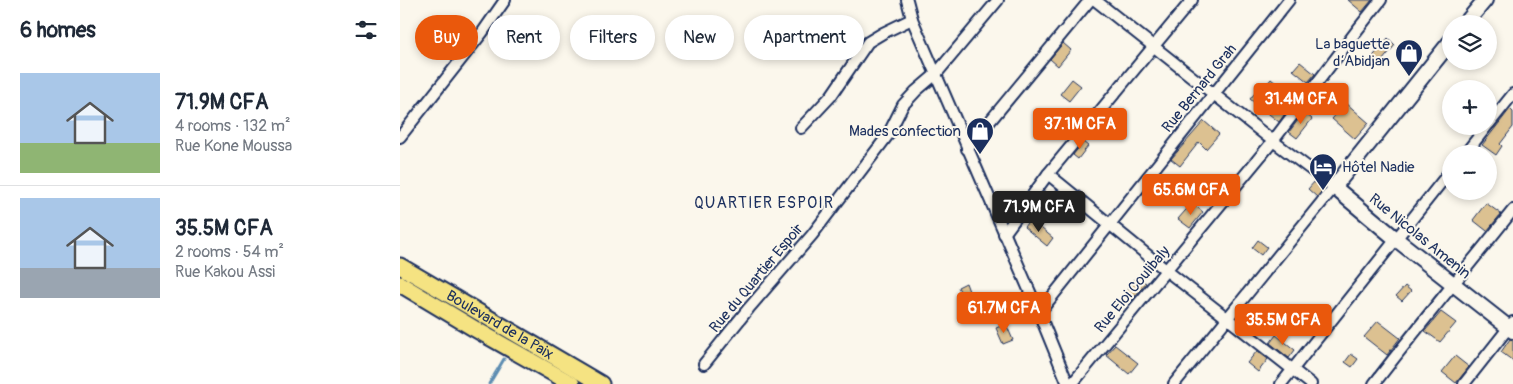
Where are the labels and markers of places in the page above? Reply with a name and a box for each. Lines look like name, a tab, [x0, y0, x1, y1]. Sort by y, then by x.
place label: La baguette d‘Abidjan	[1315, 35, 1391, 71]
shop icon: La baguette d‘Abidjan	[1394, 38, 1424, 77]
pin: 31.4M CFA	[1244, 82, 1358, 125]
pin: 37.1M CFA	[1023, 108, 1137, 150]
shop icon: Mades confection	[965, 116, 995, 155]
place label: Mades confection	[849, 122, 961, 141]
hotel icon: Hôtel Nadie	[1308, 152, 1338, 191]
place label: Hôtel Nadie	[1342, 158, 1415, 177]
pin: 65.6M CFA	[1134, 174, 1248, 216]
pin: 71.9M CFA	[982, 190, 1096, 233]
pin: 61.7M CFA	[947, 292, 1061, 334]
pin: 35.5M CFA	[1226, 304, 1340, 346]

